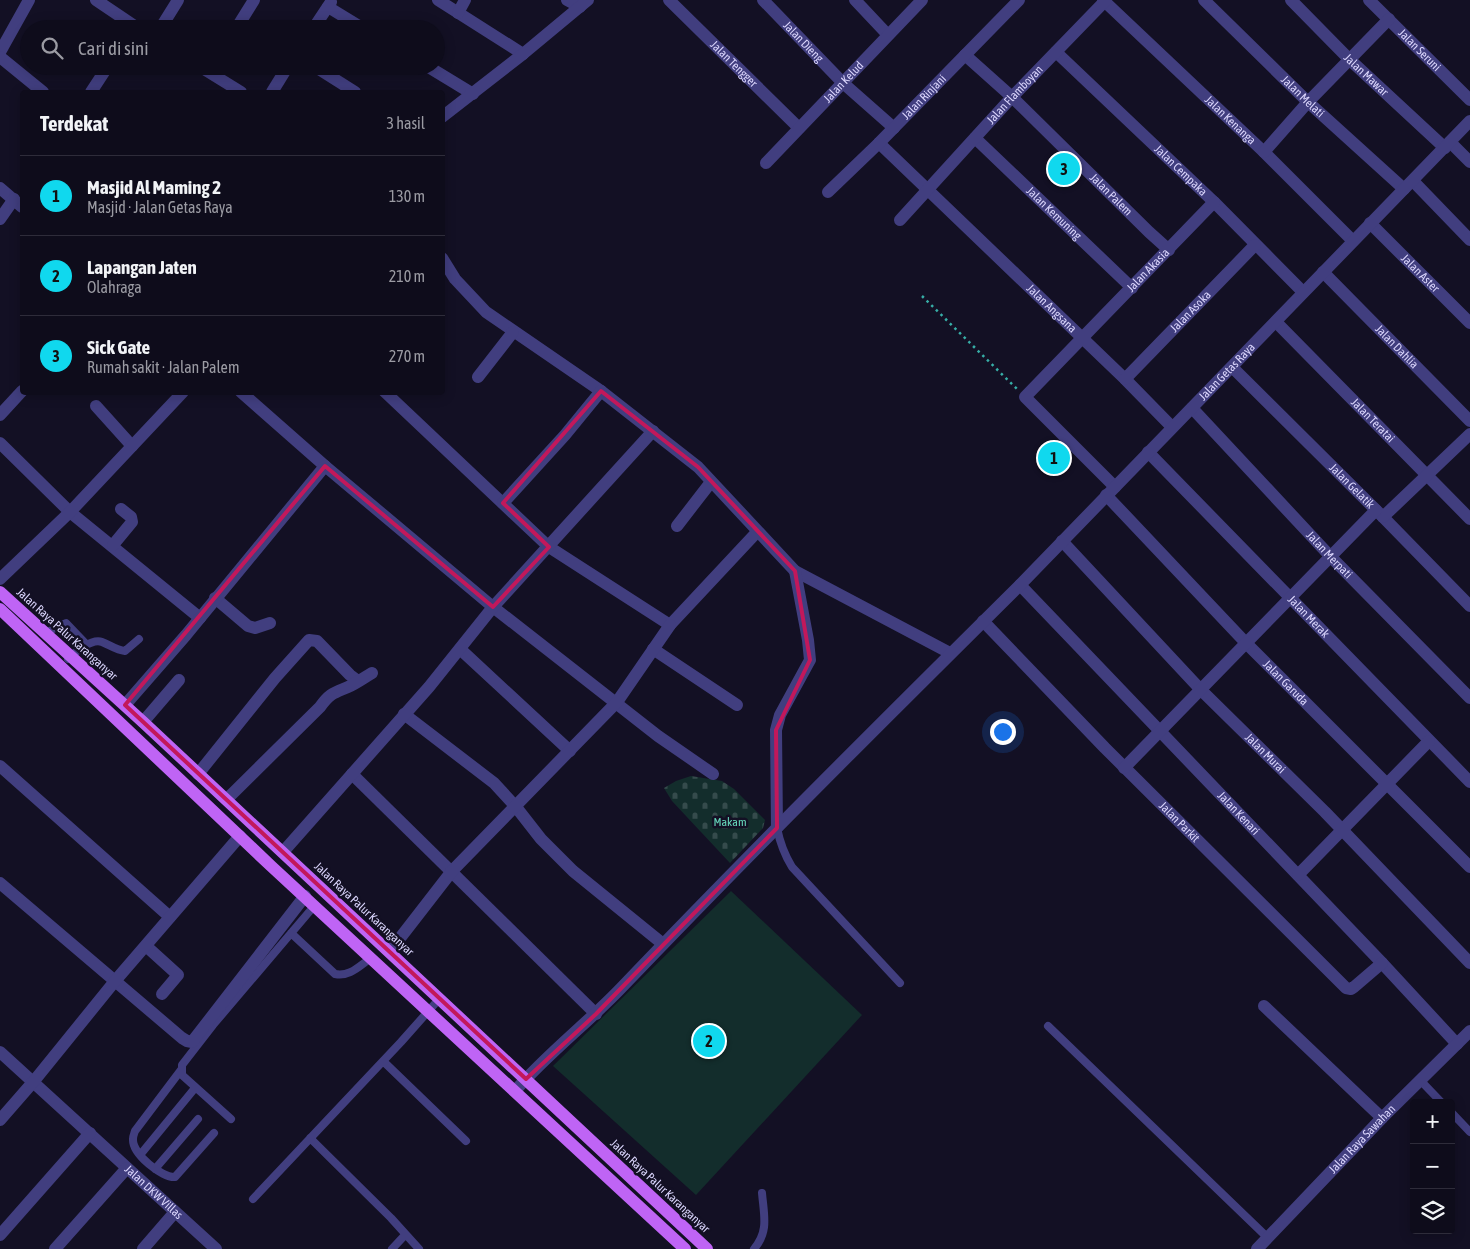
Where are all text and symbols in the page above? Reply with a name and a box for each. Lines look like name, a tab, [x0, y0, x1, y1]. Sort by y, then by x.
street label: Jalan Dieng	[780, 18, 827, 66]
search box	[20, 20, 445, 75]
street label: Jalan Seruni	[1395, 26, 1444, 74]
icon: search	[38, 34, 66, 62]
text: Cari di sini	[78, 37, 149, 59]
street label: Jalan Tengger	[707, 38, 761, 90]
street label: Jalan Mawar	[1341, 51, 1392, 99]
street label: Jalan Kelud	[821, 59, 866, 106]
street label: Jalan Flamboyan	[984, 62, 1046, 127]
street label: Jalan Rinjani	[899, 72, 949, 122]
street label: Jalan Melati	[1278, 73, 1327, 120]
street label: Jalan Kenanga	[1202, 93, 1259, 147]
text: Terdekat	[40, 111, 108, 135]
text: 3 hasil	[387, 114, 425, 132]
street label: Jalan Cempaka	[1151, 142, 1210, 199]
pin: 3	[1048, 150, 1080, 188]
street label: Jalan Palem	[1087, 171, 1135, 219]
text: Masjid Al Maming 2	[87, 176, 221, 198]
street label: Jalan Kemuning	[1023, 184, 1085, 243]
text: 1	[52, 187, 60, 205]
text: 130 m	[389, 187, 425, 205]
text: Masjid · Jalan Getas Raya	[87, 198, 233, 216]
street label: Jalan Akasia	[1124, 245, 1172, 295]
street label: Jalan Aster	[1398, 251, 1443, 296]
text: Lapangan Jaten	[87, 256, 197, 278]
text: 2	[52, 267, 60, 285]
text: 210 m	[389, 267, 425, 285]
text: Olahraga	[87, 278, 142, 296]
street label: Jalan Angsana	[1024, 281, 1079, 336]
street label: Jalan Asoka	[1167, 288, 1214, 335]
street label: Jalan Dahlia	[1372, 322, 1421, 371]
text: Sick Gate	[87, 336, 150, 358]
street label: Jalan Getas Raya	[1196, 340, 1258, 403]
text: 3	[52, 347, 60, 365]
text: 270 m	[389, 347, 425, 365]
text: Rumah sakit · Jalan Palem	[87, 358, 239, 376]
street label: Jalan Teratai	[1348, 395, 1398, 445]
pin: 1	[1038, 439, 1070, 477]
street label: Jalan Gelatik	[1326, 461, 1378, 512]
street label: Jalan Merpati	[1303, 528, 1355, 581]
street label: Jalan Raya Palur Karanganyar	[14, 585, 121, 683]
street label: Jalan Merak	[1285, 593, 1333, 641]
street label: Jalan Garuda	[1260, 657, 1311, 708]
your location	[990, 719, 1016, 745]
street label: Jalan Murai	[1242, 730, 1288, 776]
street label: Jalan Kenari	[1215, 789, 1262, 838]
street label: Jalan Parkit	[1156, 799, 1203, 846]
park label: Makam	[713, 815, 747, 829]
street label: Jalan Raya Palur Karanganyar	[311, 859, 417, 959]
pin: 2	[693, 1022, 725, 1060]
map controls	[1410, 1099, 1455, 1234]
button: +	[1410, 1099, 1455, 1144]
street label: Jalan Raya Sawahan	[1326, 1102, 1398, 1176]
street label: Jalan Raya Palur Karanganyar	[607, 1136, 713, 1236]
button: −	[1410, 1144, 1455, 1189]
street label: Jalan DKW Villas	[122, 1162, 186, 1222]
button: layers	[1410, 1189, 1455, 1234]

